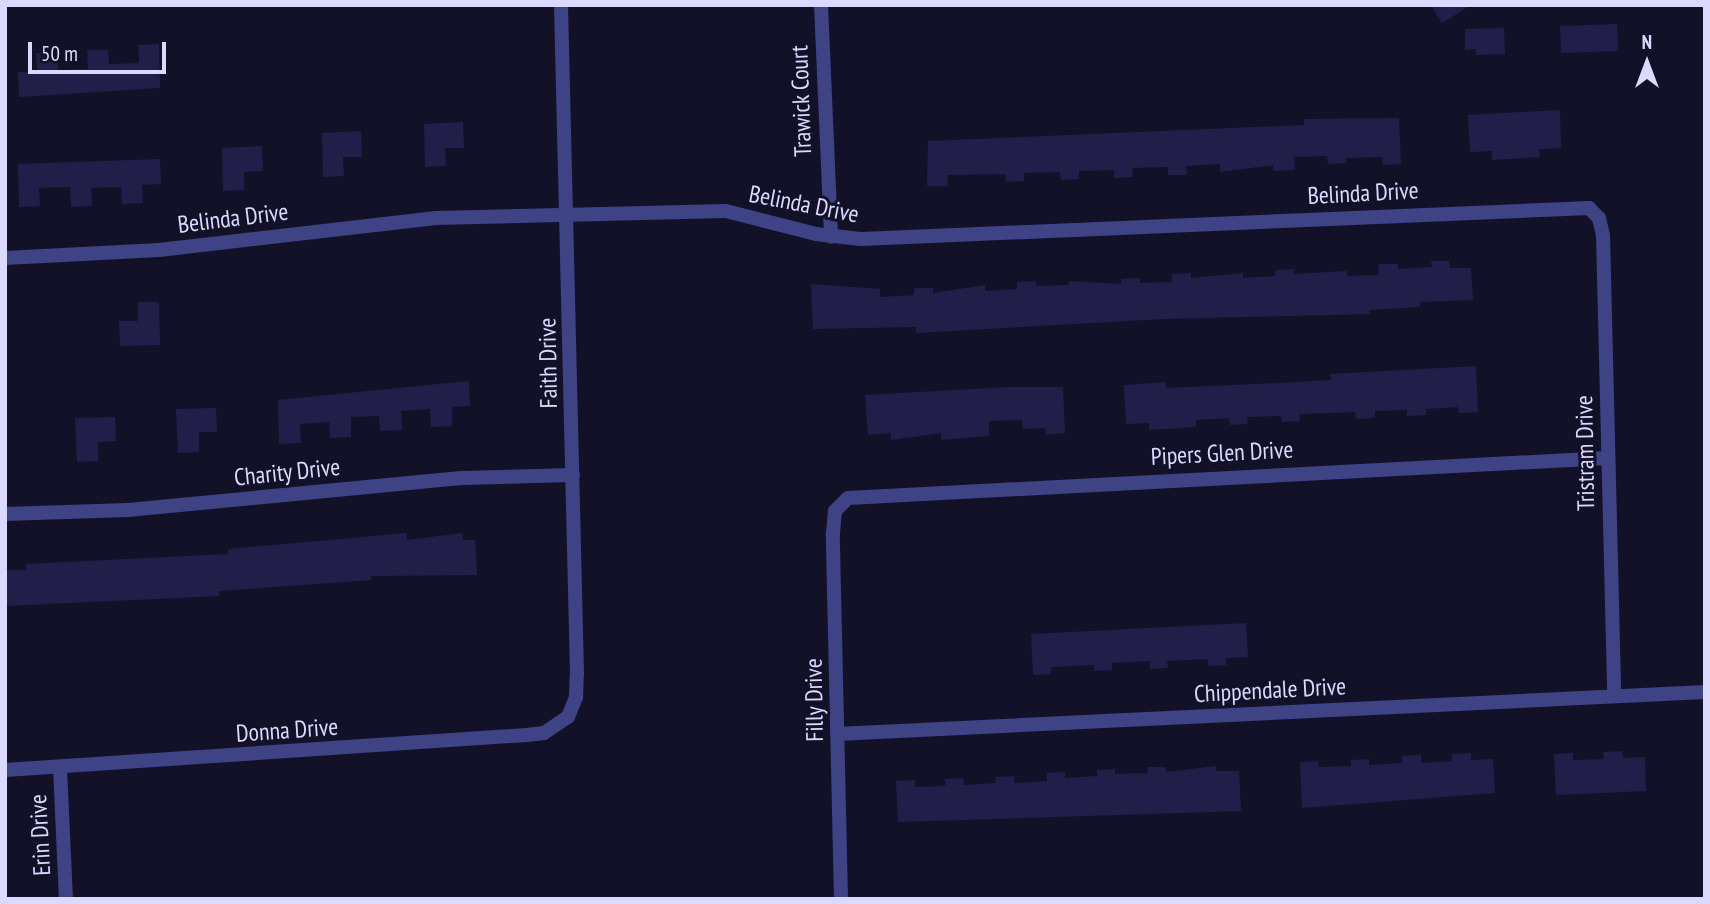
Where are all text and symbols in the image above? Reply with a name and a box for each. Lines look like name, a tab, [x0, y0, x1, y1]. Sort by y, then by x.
scale bar	[32, 28, 170, 72]
north arrow	[1612, 28, 1682, 98]
text: N	[1642, 30, 1652, 54]
text: 50 m	[41, 40, 78, 67]
street label: Trawick Court	[785, 45, 817, 157]
street label: Belinda Drive	[1307, 176, 1419, 210]
street label: Belinda Drive	[747, 179, 861, 229]
street label: Belinda Drive	[176, 197, 290, 239]
street label: Faith Drive	[533, 317, 563, 409]
street label: Tristram Drive	[1570, 395, 1600, 511]
street label: Pipers Glen Drive	[1150, 435, 1294, 471]
street label: Charity Drive	[232, 452, 342, 492]
street label: Filly Drive	[799, 658, 829, 742]
street label: Chippendale Drive	[1193, 672, 1347, 708]
street label: Donna Drive	[235, 712, 339, 748]
street label: Erin Drive	[23, 794, 57, 876]

